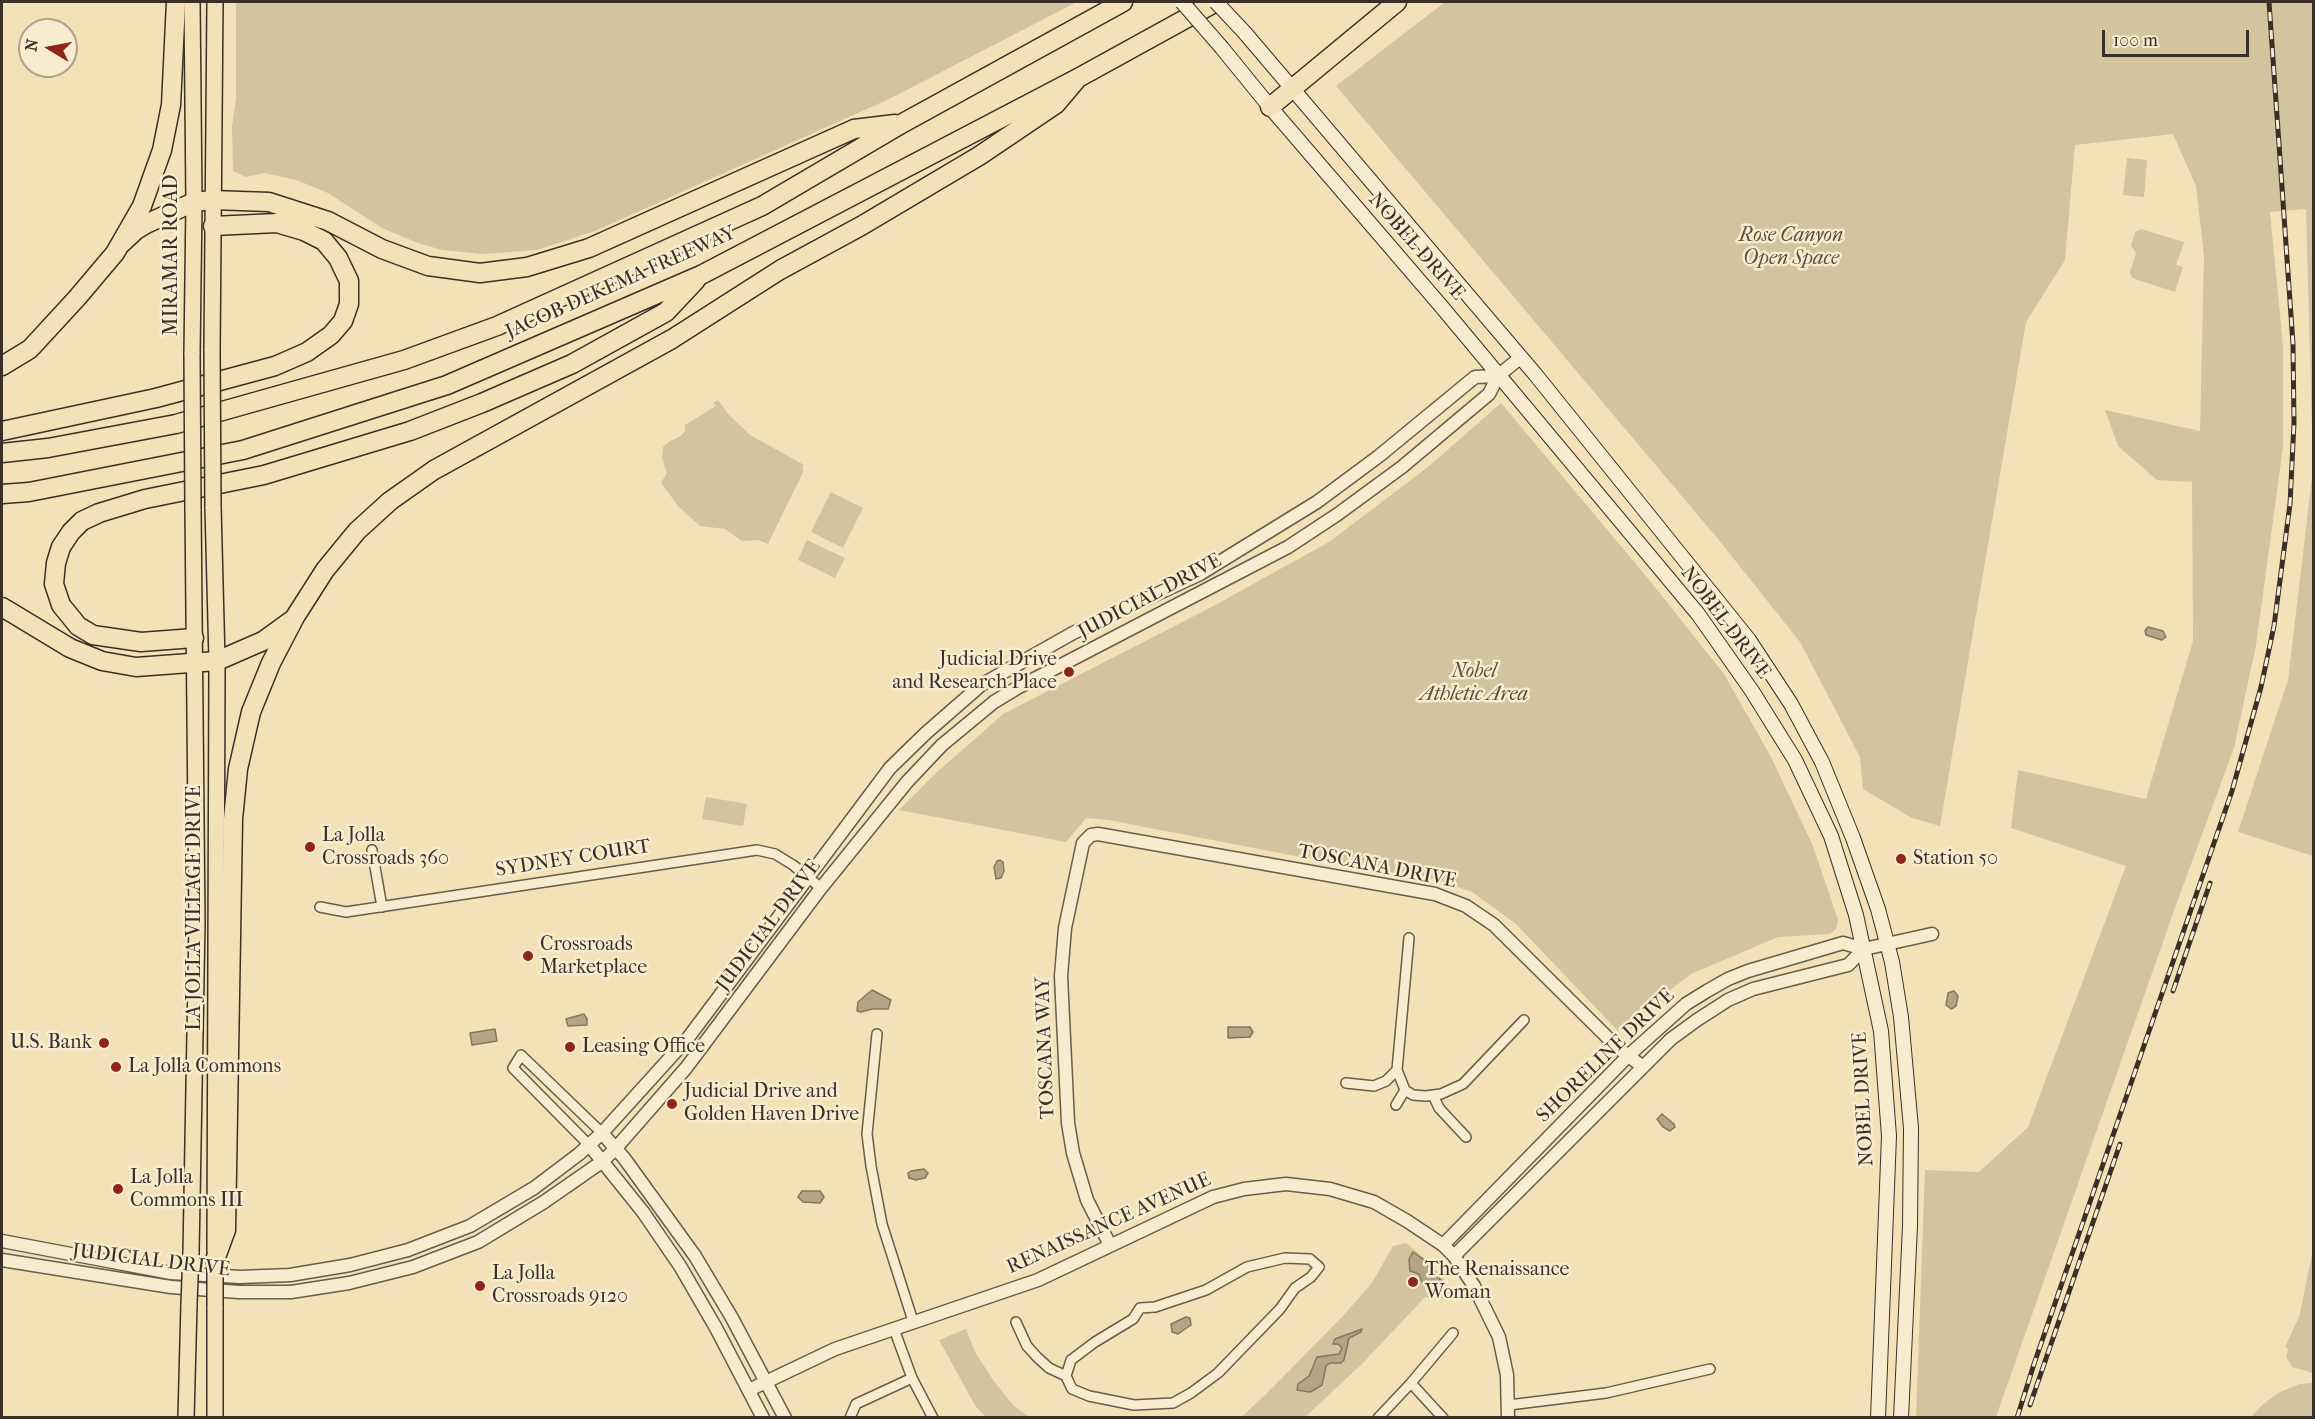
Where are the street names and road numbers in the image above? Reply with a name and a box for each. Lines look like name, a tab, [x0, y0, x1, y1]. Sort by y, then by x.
street label: MIRAMAR ROAD	[160, 174, 184, 336]
street label: NOBEL DRIVE	[1363, 188, 1469, 306]
street label: JACOB DEKEMA FREEWAY	[502, 221, 740, 345]
street label: JUDICIAL DRIVE	[1074, 549, 1226, 645]
street label: NOBEL DRIVE	[1675, 562, 1775, 684]
street label: LA JOLLA VILLAGE DRIVE	[183, 785, 207, 1031]
street label: SYDNEY COURT	[494, 835, 652, 883]
street label: TOSCANA DRIVE	[1296, 840, 1458, 894]
street label: JUDICIAL DRIVE	[712, 855, 826, 997]
street label: TOSCANA WAY	[1032, 976, 1060, 1120]
street label: SHORELINE DRIVE	[1532, 984, 1680, 1128]
street label: NOBEL DRIVE	[1848, 1031, 1880, 1167]
street label: RENAISSANCE AVENUE	[1003, 1168, 1215, 1280]
street label: JUDICIAL DRIVE	[71, 1239, 231, 1283]

